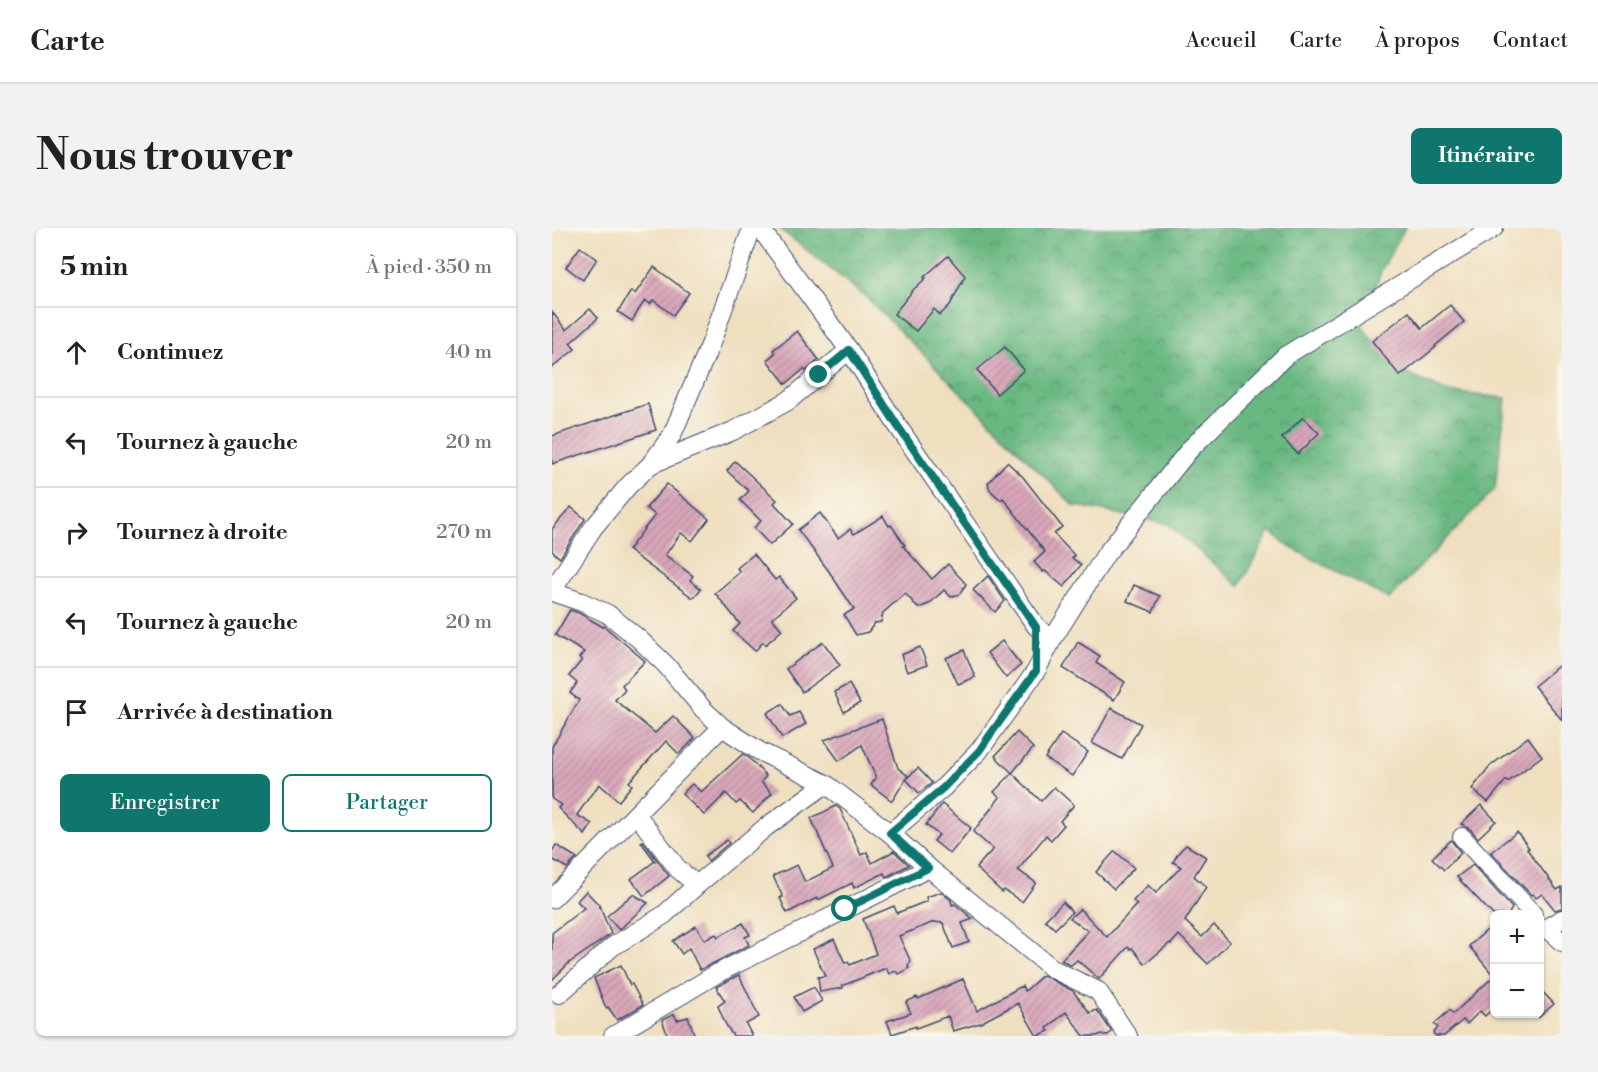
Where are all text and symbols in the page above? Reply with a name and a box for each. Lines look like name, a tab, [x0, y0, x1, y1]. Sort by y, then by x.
text: Carte	[30, 24, 105, 59]
text: Accueil	[1186, 28, 1257, 54]
text: Carte	[1290, 28, 1342, 54]
text: À propos	[1375, 28, 1460, 54]
text: Contact	[1493, 28, 1568, 54]
button: Itinéraire	[1411, 128, 1562, 184]
text: Nous trouver	[36, 130, 294, 183]
text: 5 min	[60, 251, 128, 283]
text: À pied · 350 m	[366, 255, 492, 280]
icon: ahead	[60, 336, 93, 369]
text: Continuez	[117, 339, 223, 366]
text: 40 m	[445, 340, 492, 365]
route end	[805, 361, 831, 387]
icon: left	[60, 426, 93, 459]
text: Tournez à gauche	[117, 429, 298, 456]
text: 20 m	[446, 430, 492, 455]
icon: right	[60, 516, 93, 549]
text: Tournez à droite	[117, 519, 288, 546]
text: 270 m	[436, 520, 492, 545]
icon: left	[60, 606, 93, 639]
text: Tournez à gauche	[117, 609, 298, 636]
text: 20 m	[446, 610, 492, 635]
icon: arrive	[60, 696, 93, 729]
text: Arrivée à destination	[117, 699, 333, 726]
button: Enregistrer	[60, 774, 270, 832]
button: Partager	[282, 774, 492, 832]
route start	[831, 895, 857, 921]
map controls	[1490, 910, 1544, 1018]
button: +	[1490, 910, 1544, 964]
button: −	[1490, 964, 1544, 1018]

